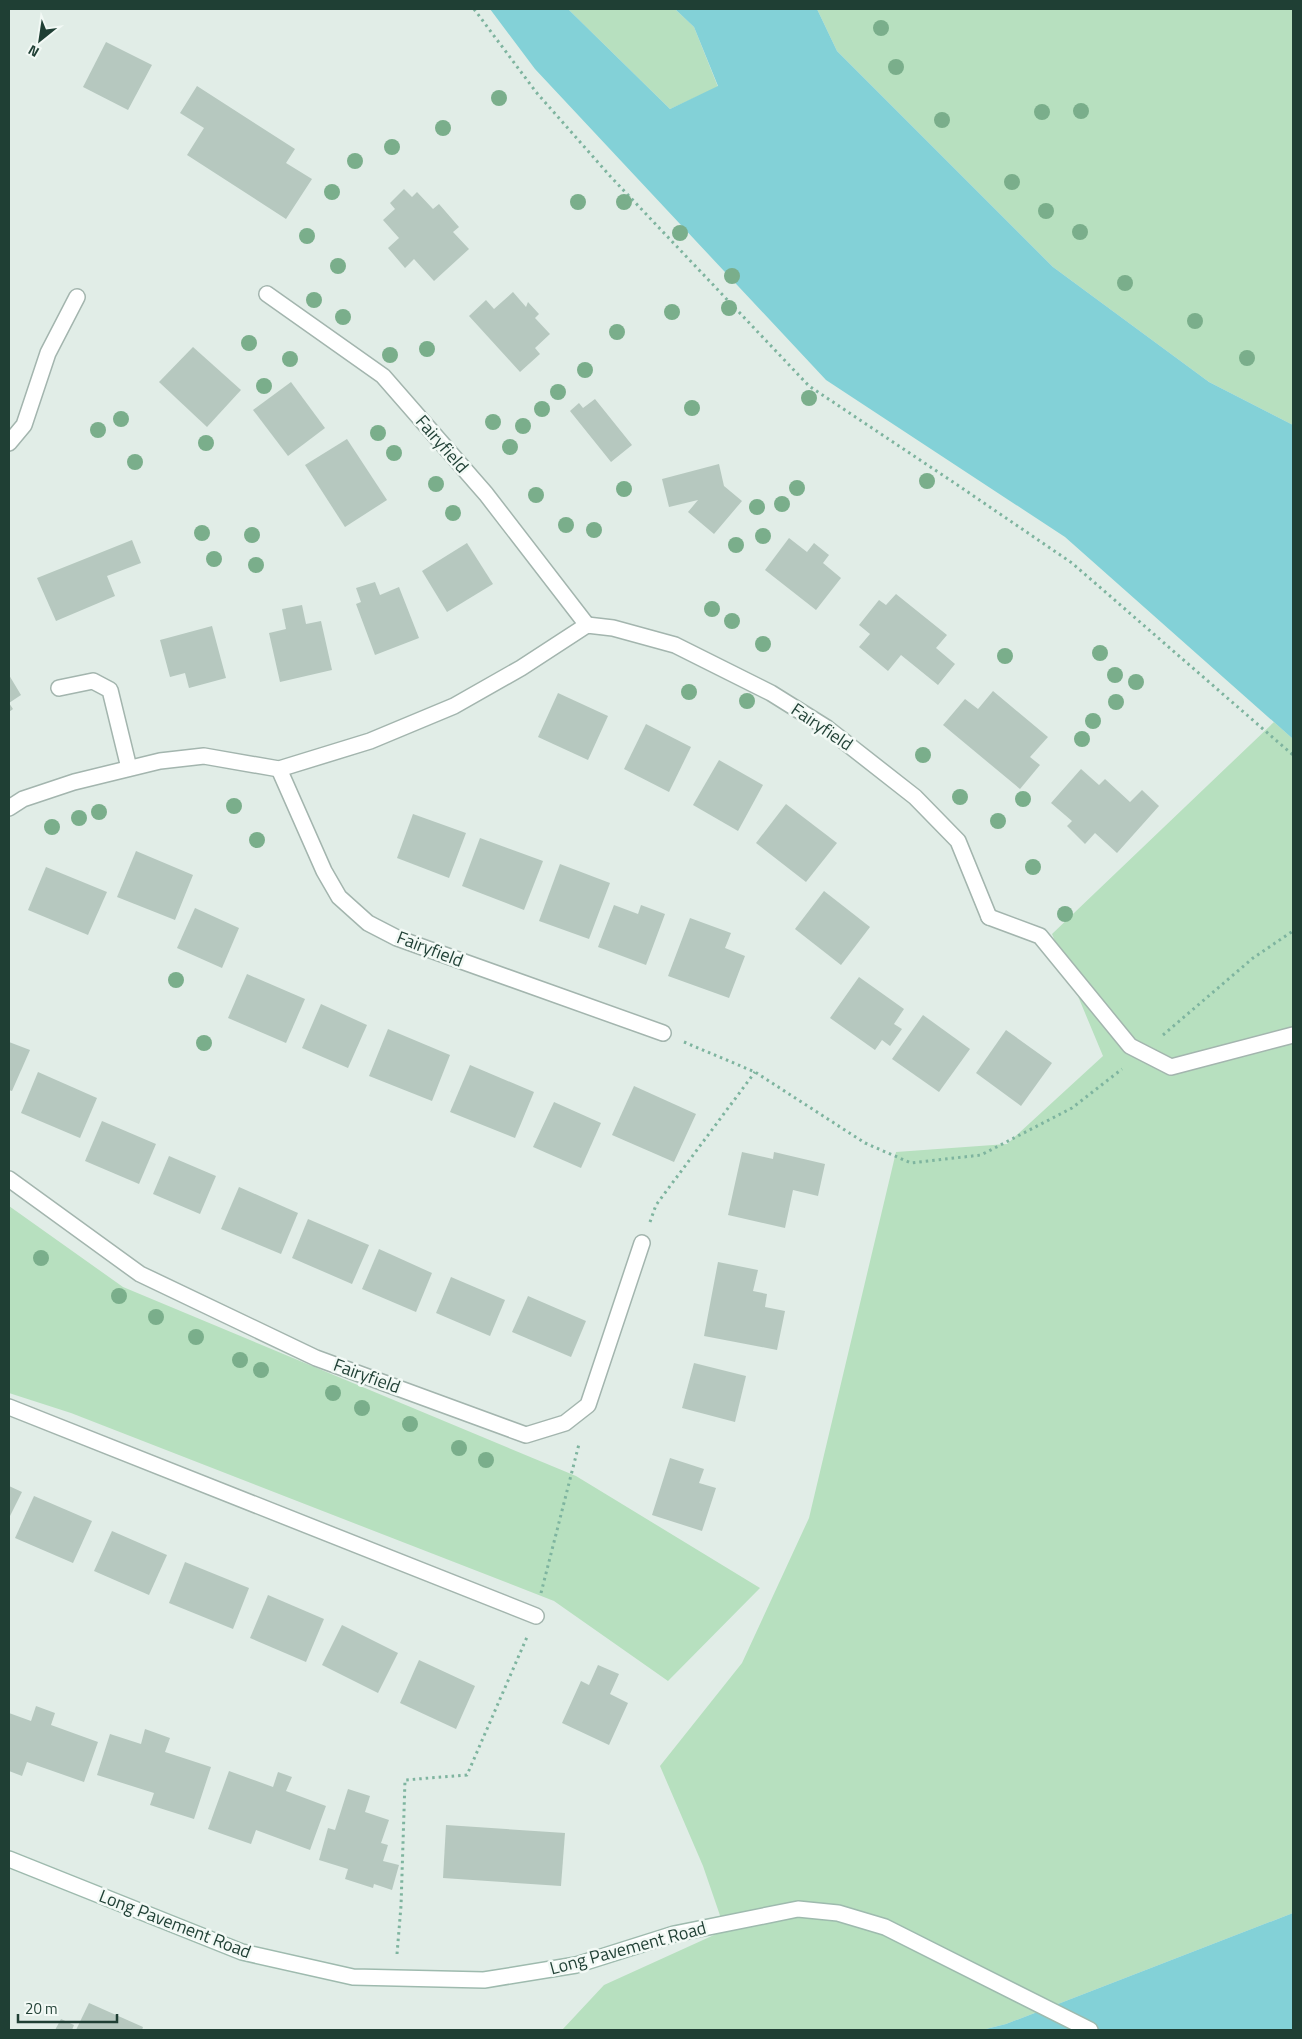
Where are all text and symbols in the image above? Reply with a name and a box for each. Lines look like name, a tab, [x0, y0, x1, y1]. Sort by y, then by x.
north arrow	[15, 15, 65, 65]
text: N	[24, 40, 43, 63]
street label: Fairyfield	[409, 409, 475, 479]
street label: Fairyfield	[786, 696, 859, 757]
street label: Fairyfield	[393, 923, 467, 974]
street label: Fairyfield	[330, 1351, 404, 1400]
street label: Long Pavement Road	[95, 1882, 255, 1965]
street label: Long Pavement Road	[547, 1914, 709, 1981]
scale bar	[18, 1992, 116, 2024]
text: 20 m	[25, 1997, 58, 2020]

